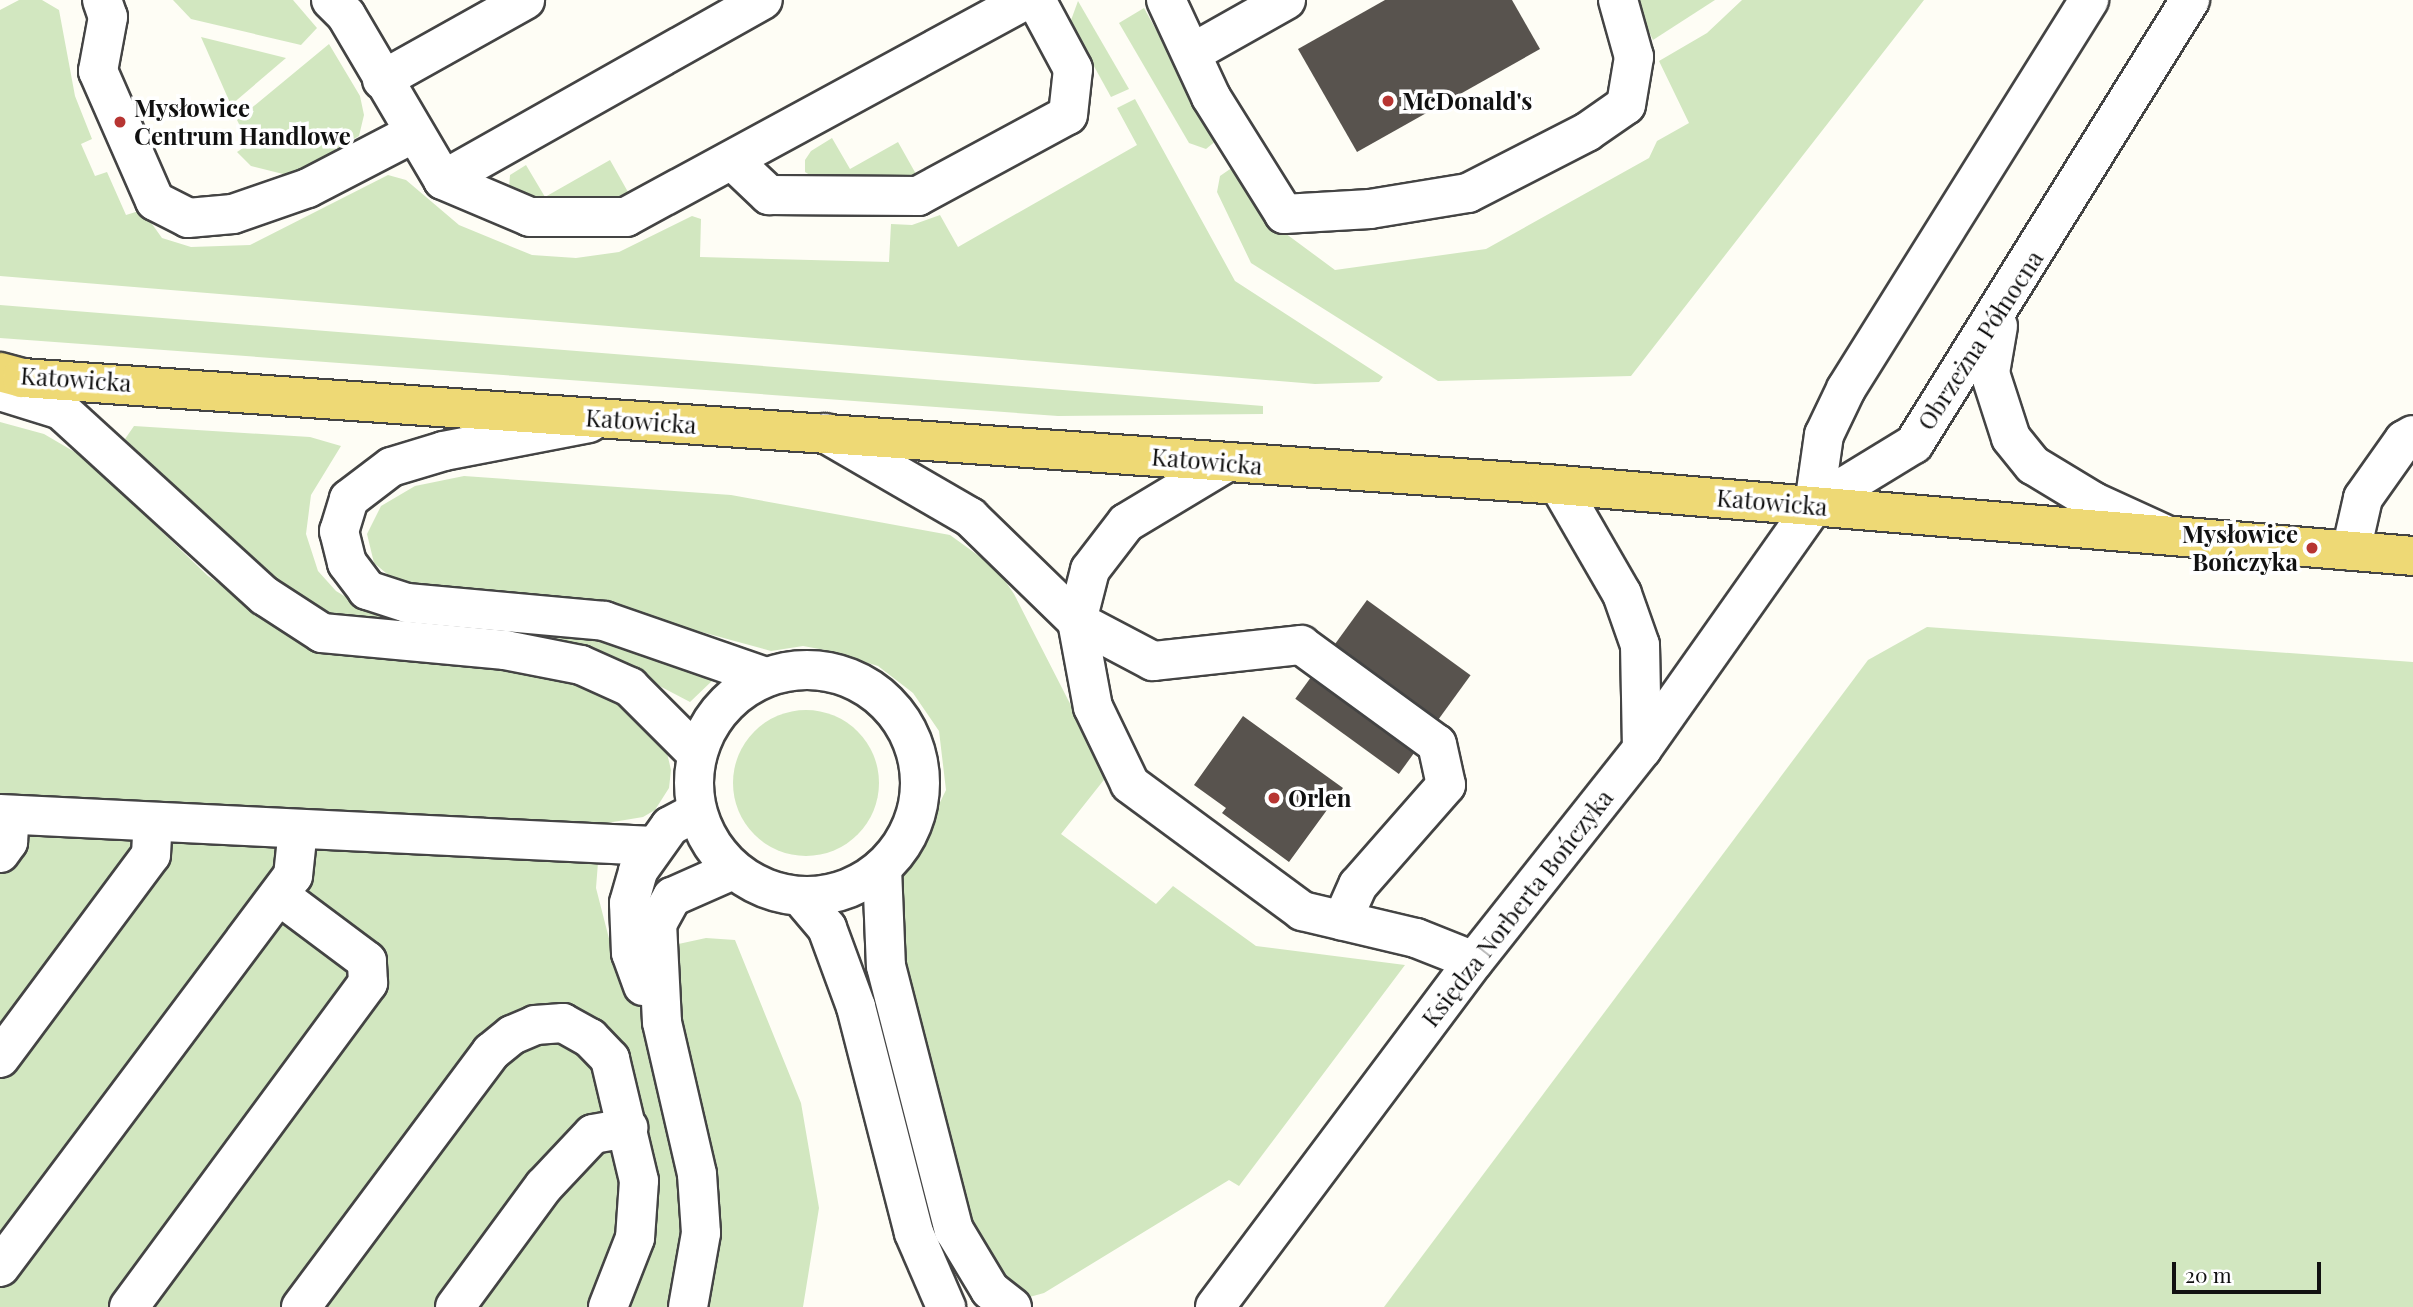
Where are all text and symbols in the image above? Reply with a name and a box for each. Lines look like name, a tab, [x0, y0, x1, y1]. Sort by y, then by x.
place label: McDonald's	[1402, 87, 1532, 115]
marker: McDonald's	[1380, 93, 1396, 109]
place label: Mysłowice Centrum Handlowe	[134, 94, 351, 150]
marker: Mysłowice Centrum Handlowe	[112, 114, 128, 130]
street label: Obrzeżna Północna	[1911, 245, 2049, 435]
street label: Katowicka	[20, 361, 132, 397]
street label: Katowicka	[585, 403, 697, 439]
street label: Katowicka	[1150, 442, 1264, 480]
street label: Katowicka	[1715, 483, 1829, 521]
place label: Mysłowice Bończyka	[2182, 520, 2298, 576]
marker: Mysłowice Bończyka	[2304, 540, 2320, 556]
place label: Orlen	[1288, 784, 1352, 812]
street label: Księdza Norberta Bończyka	[1415, 784, 1619, 1032]
marker: Orlen	[1266, 790, 1282, 806]
scale bar	[2175, 1248, 2324, 1292]
text: 20 m	[2185, 1260, 2232, 1288]

